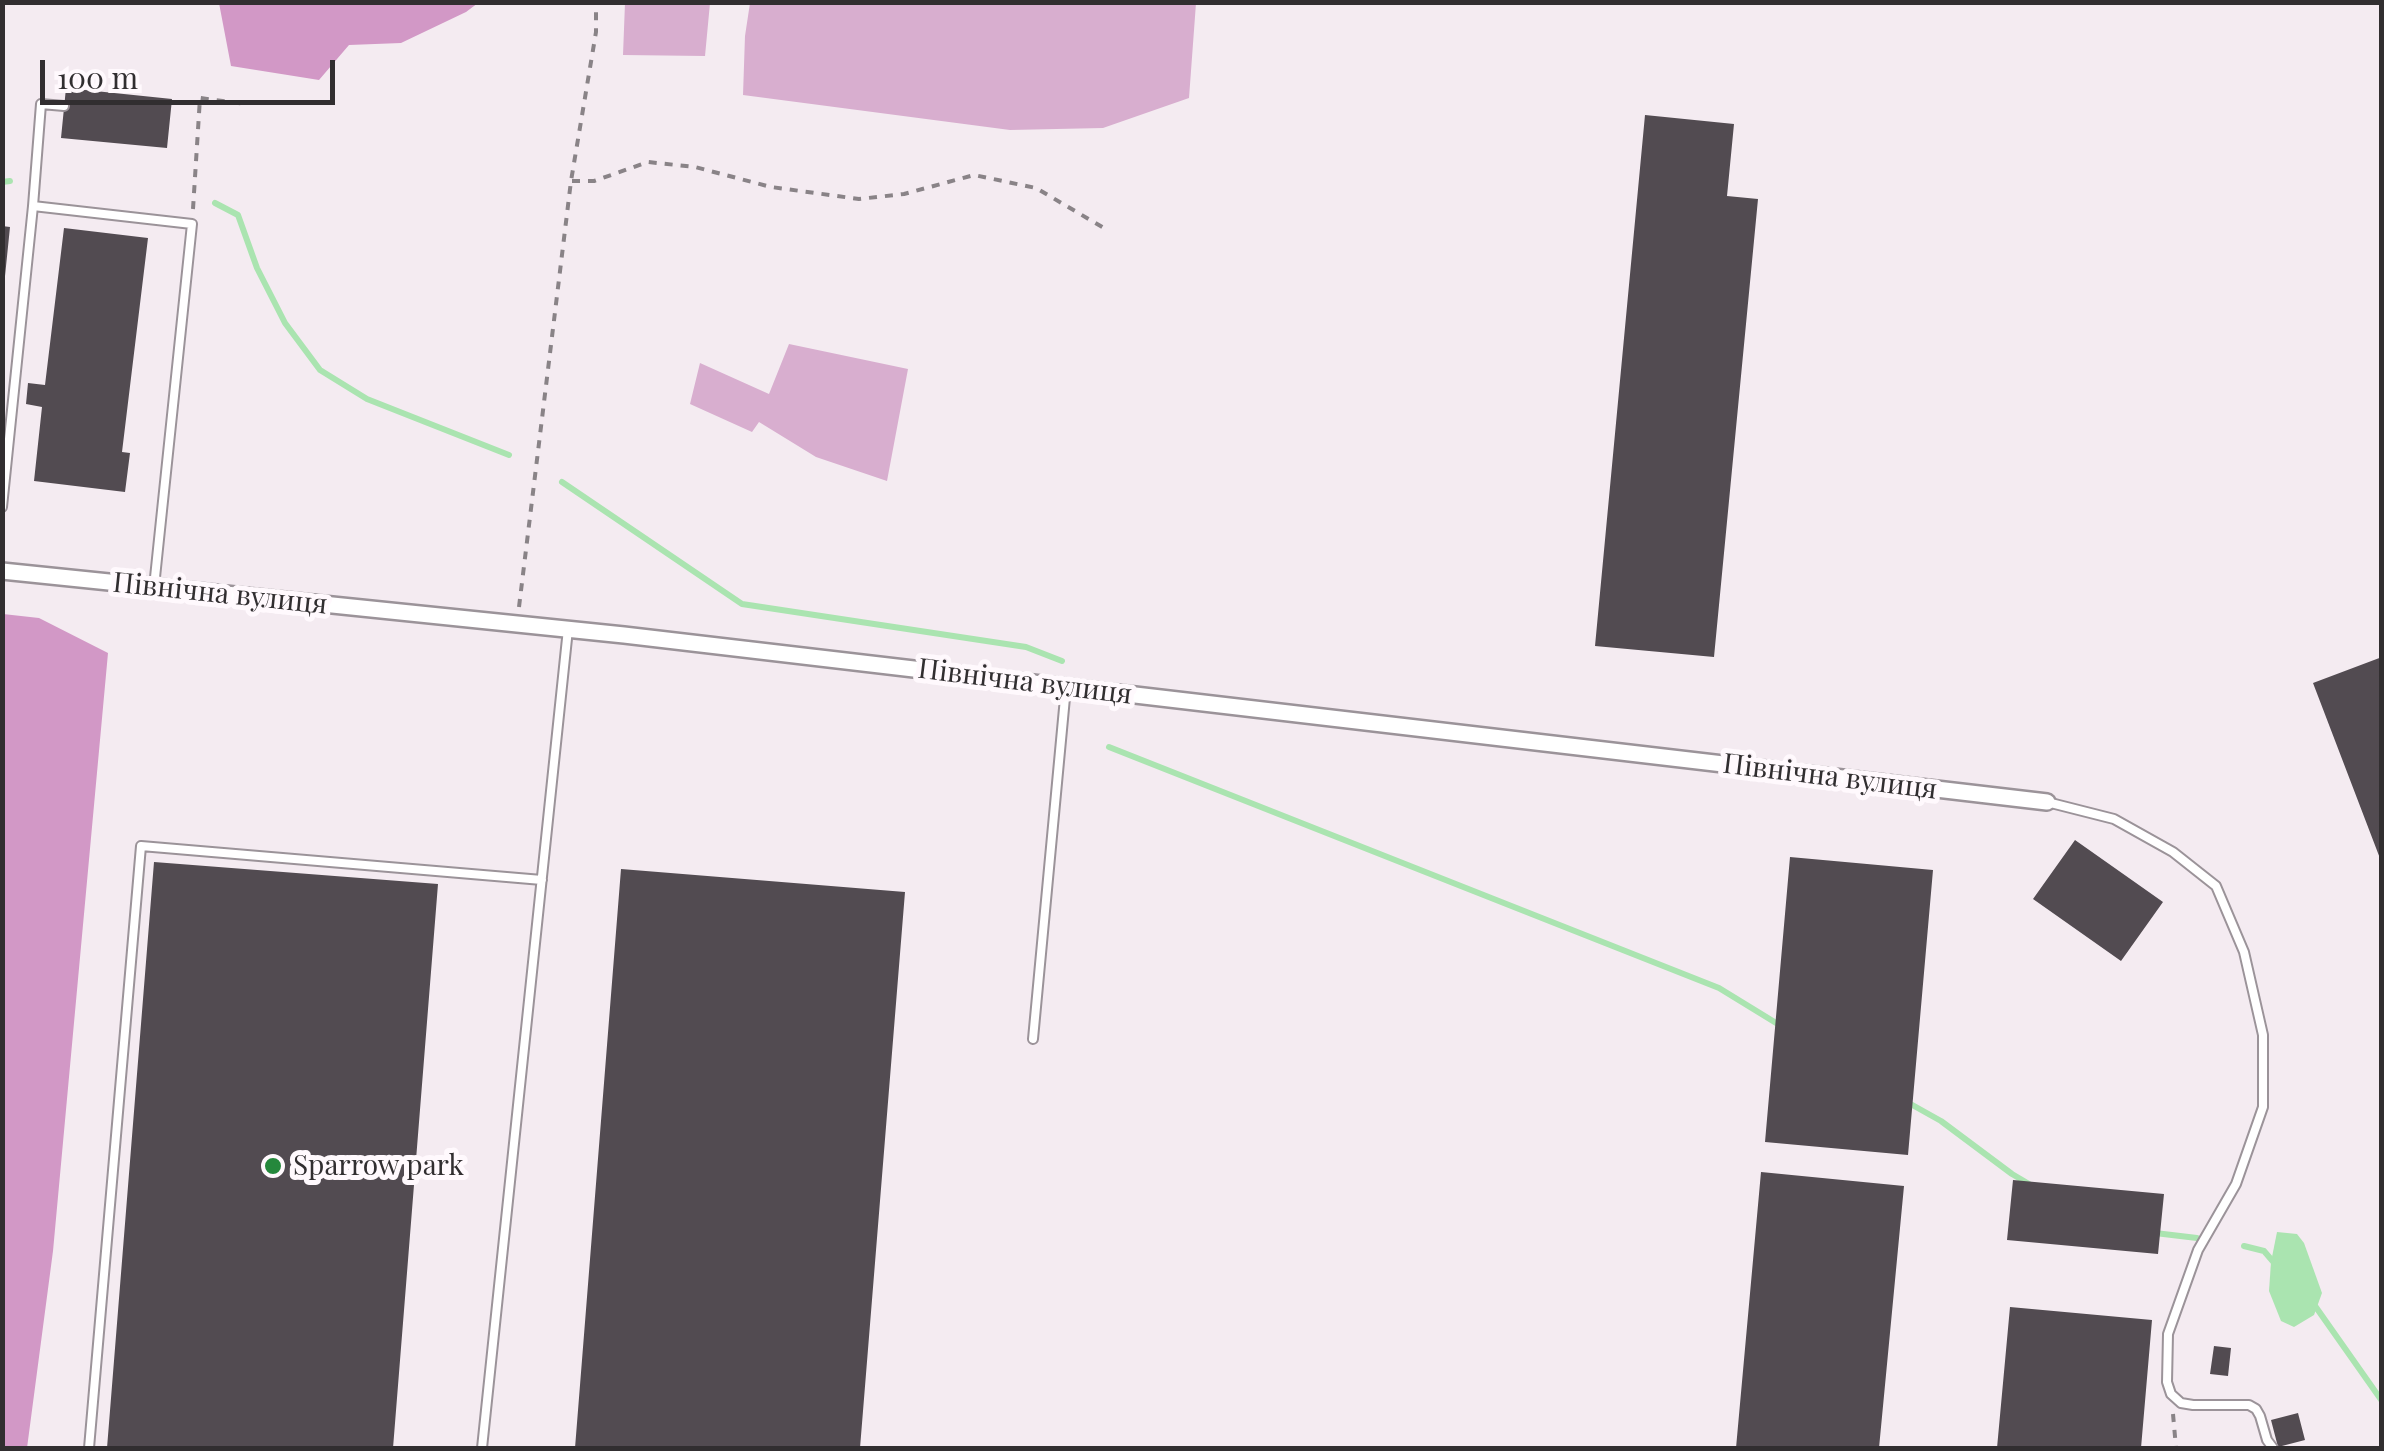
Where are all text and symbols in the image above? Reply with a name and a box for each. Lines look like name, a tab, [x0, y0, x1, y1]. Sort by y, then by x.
scale bar	[45, 40, 340, 102]
text: 100 m	[57, 57, 138, 97]
street label: Північна вулиця	[111, 566, 329, 622]
street label: Північна вулиця	[916, 652, 1134, 712]
street label: Північна вулиця	[1721, 747, 1939, 807]
place label: Sparrow park	[293, 1149, 464, 1183]
marker: Sparrow park	[262, 1155, 284, 1177]

